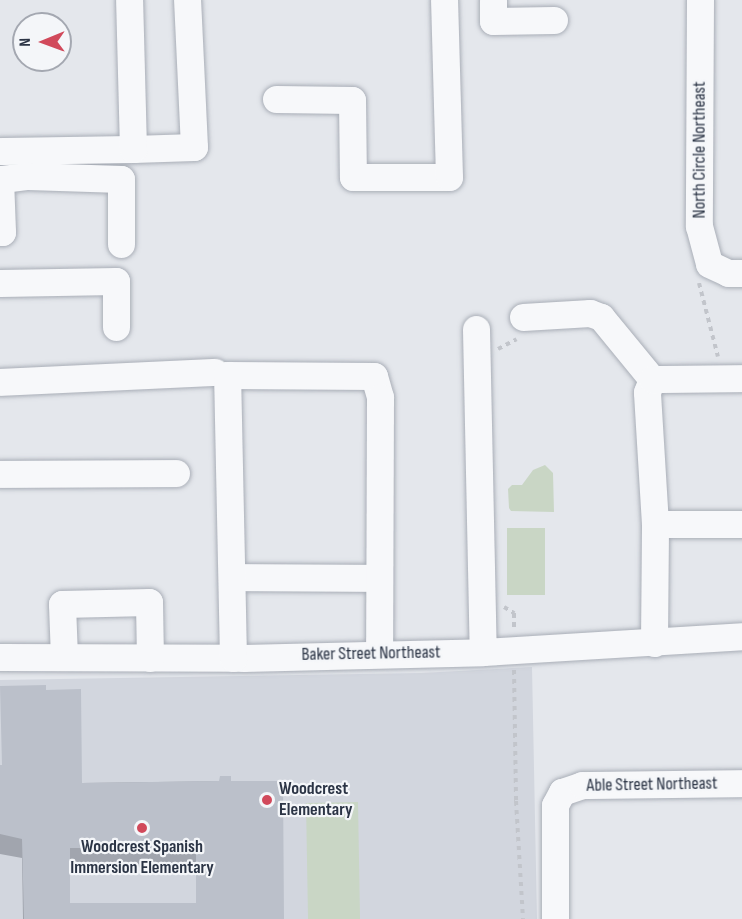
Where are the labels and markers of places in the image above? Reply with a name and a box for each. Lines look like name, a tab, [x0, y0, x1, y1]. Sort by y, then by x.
place label: Woodcrest Elementary	[279, 779, 352, 822]
marker: Woodcrest Elementary	[260, 793, 274, 807]
marker: Woodcrest Spanish Immersion Elementary	[135, 821, 149, 835]
place label: Woodcrest Spanish Immersion Elementary	[70, 837, 214, 880]

